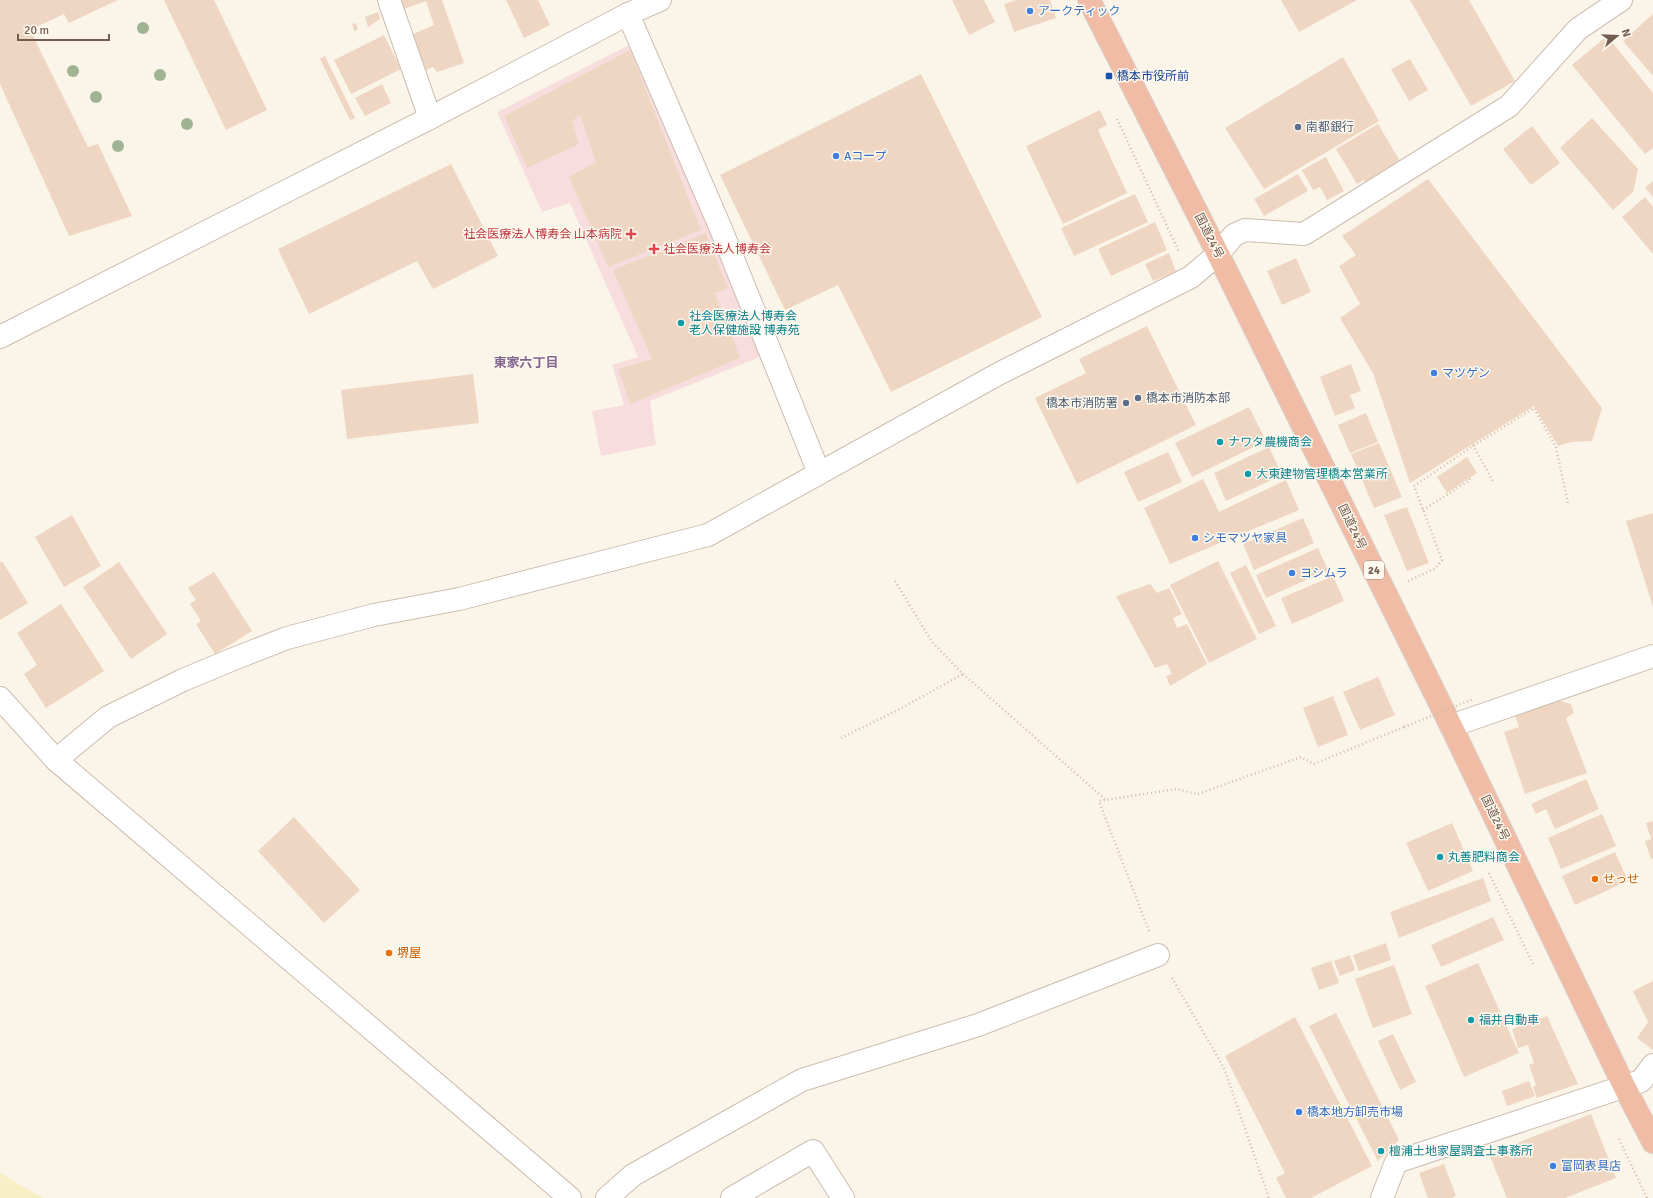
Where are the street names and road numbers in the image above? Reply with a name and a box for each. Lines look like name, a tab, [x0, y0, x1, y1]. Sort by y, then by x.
street label: 国道24号	[1191, 211, 1227, 261]
street label: 国道24号	[1335, 502, 1369, 552]
road number: 24	[1364, 561, 1384, 579]
street label: 国道24号	[1478, 793, 1512, 843]

